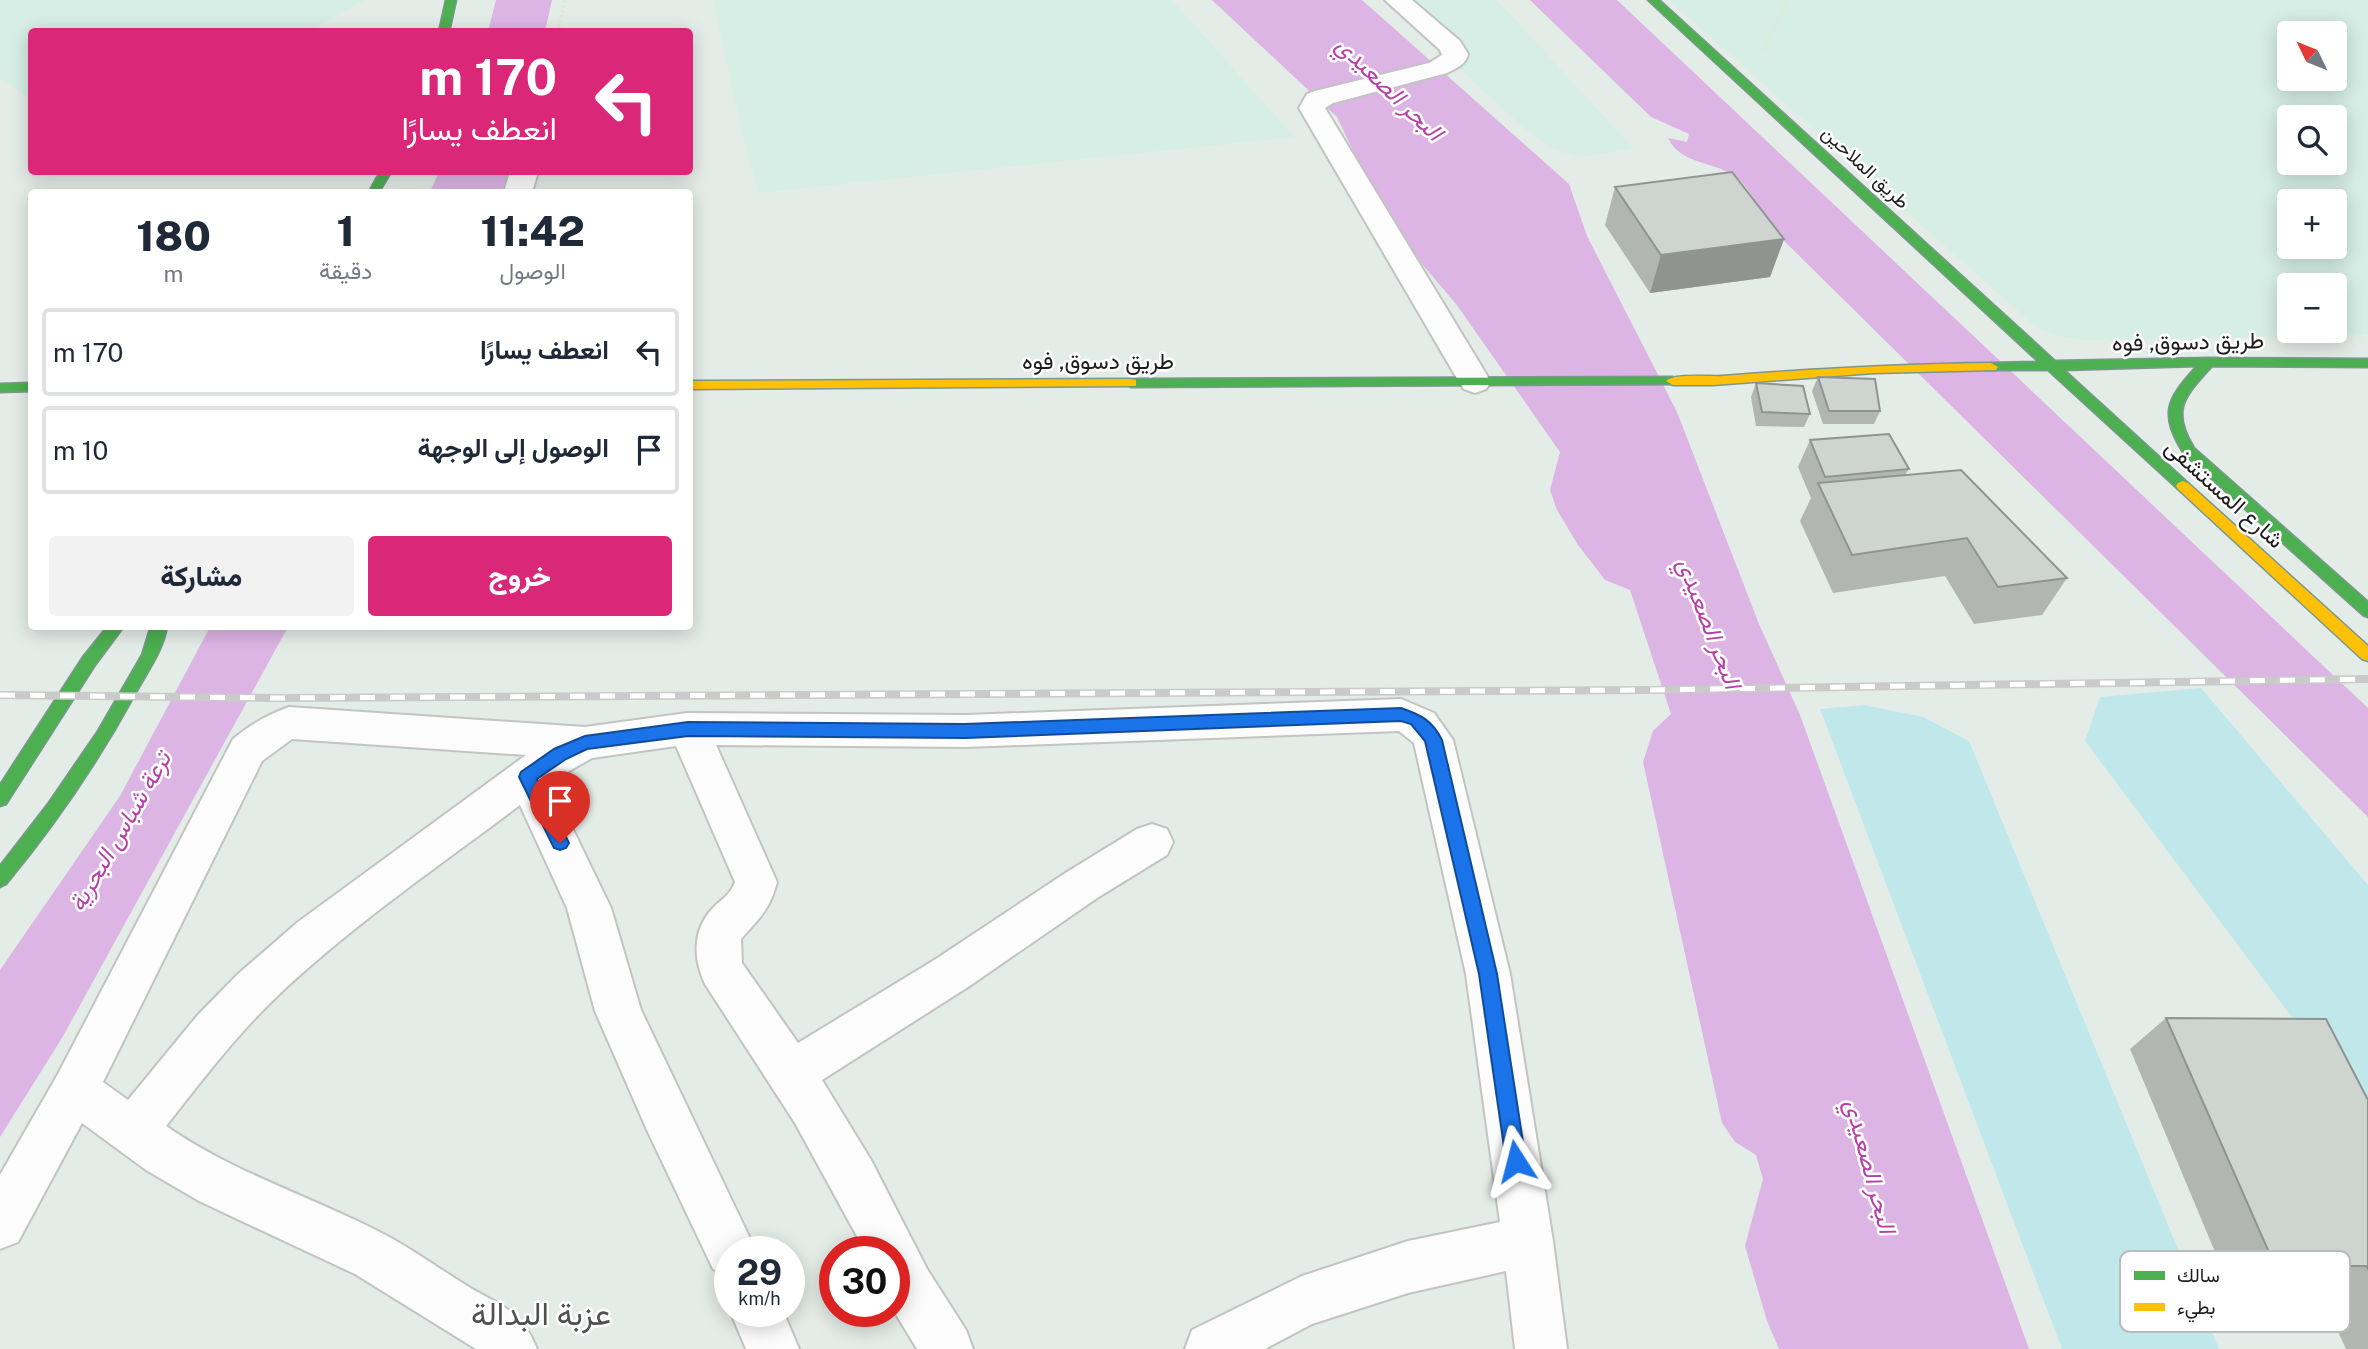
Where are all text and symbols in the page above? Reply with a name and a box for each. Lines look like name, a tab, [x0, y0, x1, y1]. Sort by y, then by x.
north arrow	[2277, 21, 2347, 91]
map controls	[2277, 21, 2347, 343]
water label: البحر الصعيدي	[1327, 30, 1451, 152]
text: 170 m	[419, 48, 557, 106]
icon: left	[581, 56, 672, 147]
button: search	[2277, 105, 2347, 175]
text: انعطف يسارًا	[401, 110, 557, 147]
street label: طريق الملاحين	[1817, 121, 1914, 214]
button: +	[2277, 189, 2347, 259]
text: 1	[336, 206, 355, 255]
text: 11:42	[480, 206, 585, 255]
text: 180	[136, 211, 211, 260]
text: دقيقة	[319, 257, 372, 284]
text: الوصول	[499, 257, 566, 284]
text: m	[164, 260, 183, 287]
button: −	[2277, 273, 2347, 343]
street label: طريق دسوق, فوه	[2112, 326, 2264, 358]
icon: left	[630, 333, 668, 371]
text: انعطف يسارًا	[480, 334, 609, 365]
text: 170 m	[53, 337, 123, 368]
street label: طريق دسوق, فوه	[1022, 347, 1174, 376]
icon: arrive	[630, 431, 668, 469]
text: الوصول إلى الوجهة	[418, 432, 609, 463]
street label: شارع المستشفى	[2158, 433, 2290, 556]
text: 10 m	[53, 435, 108, 466]
button: مشاركة	[49, 536, 354, 616]
button: خروج	[368, 536, 672, 616]
water label: البحر الصعيدي	[1667, 554, 1749, 697]
water label: ترعة شباس البحرية	[62, 744, 179, 917]
pin	[530, 771, 590, 843]
icon: arrive	[541, 782, 579, 820]
water label: البحر الصعيدي	[1834, 1096, 1903, 1240]
position arrow	[1479, 1124, 1553, 1198]
speed limit sign: 30	[819, 1236, 910, 1327]
legend	[2120, 1251, 2350, 1332]
text: 29	[737, 1252, 782, 1293]
text: سالك	[2177, 1264, 2220, 1286]
text: km/h	[738, 1288, 781, 1309]
district label: عزبة البدالة	[471, 1295, 611, 1334]
text: بطيء	[2177, 1296, 2215, 1323]

